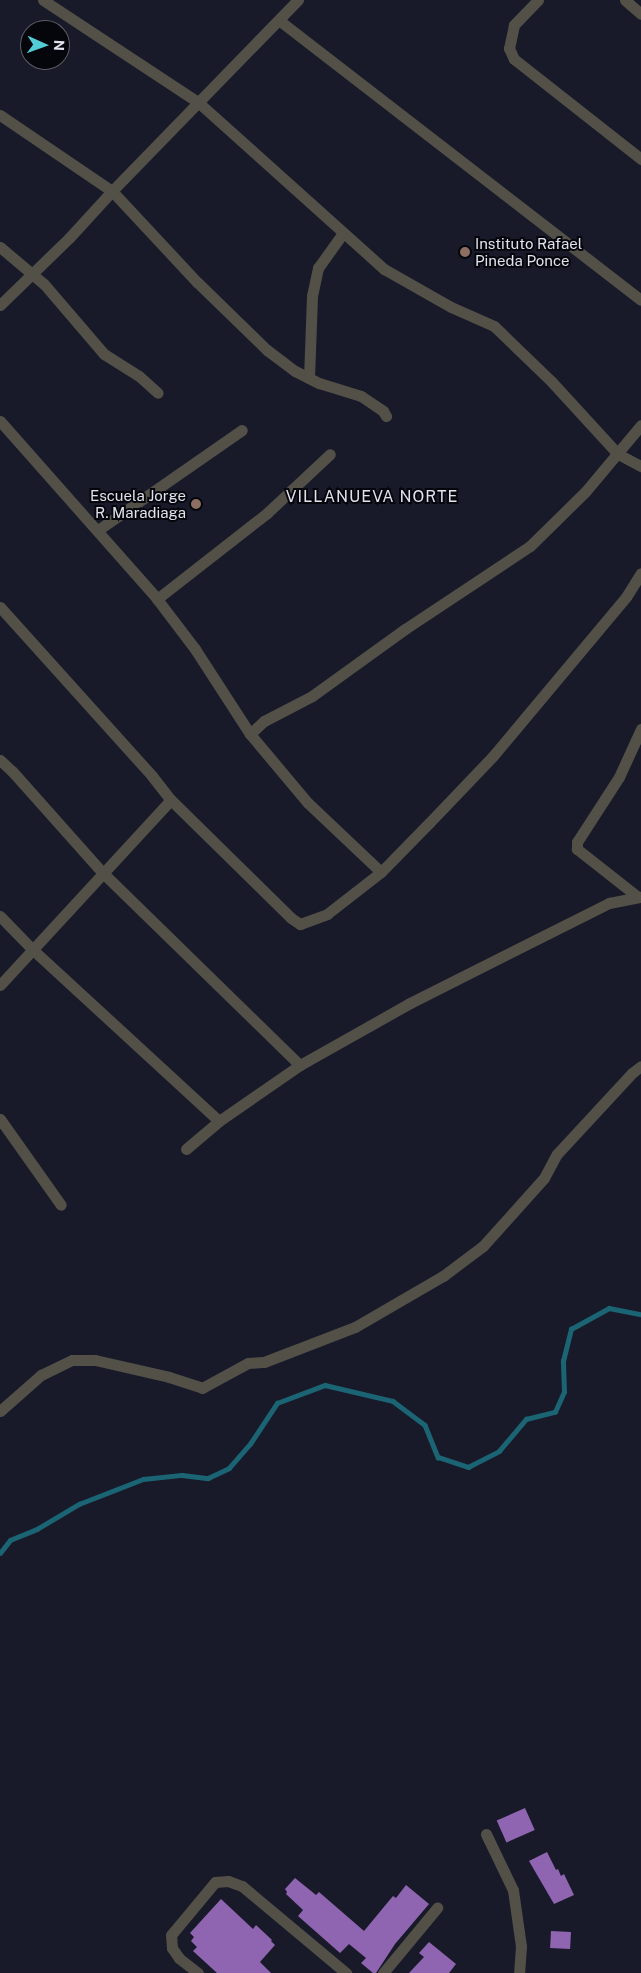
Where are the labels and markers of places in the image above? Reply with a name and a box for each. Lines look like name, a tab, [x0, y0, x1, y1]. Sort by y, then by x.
place label: Instituto Rafael Pineda Ponce	[475, 234, 582, 269]
marker: Instituto Rafael Pineda Ponce	[459, 246, 471, 258]
place label: Escuela Jorge R. Maradiaga	[90, 486, 186, 521]
marker: Escuela Jorge R. Maradiaga	[190, 498, 202, 510]

